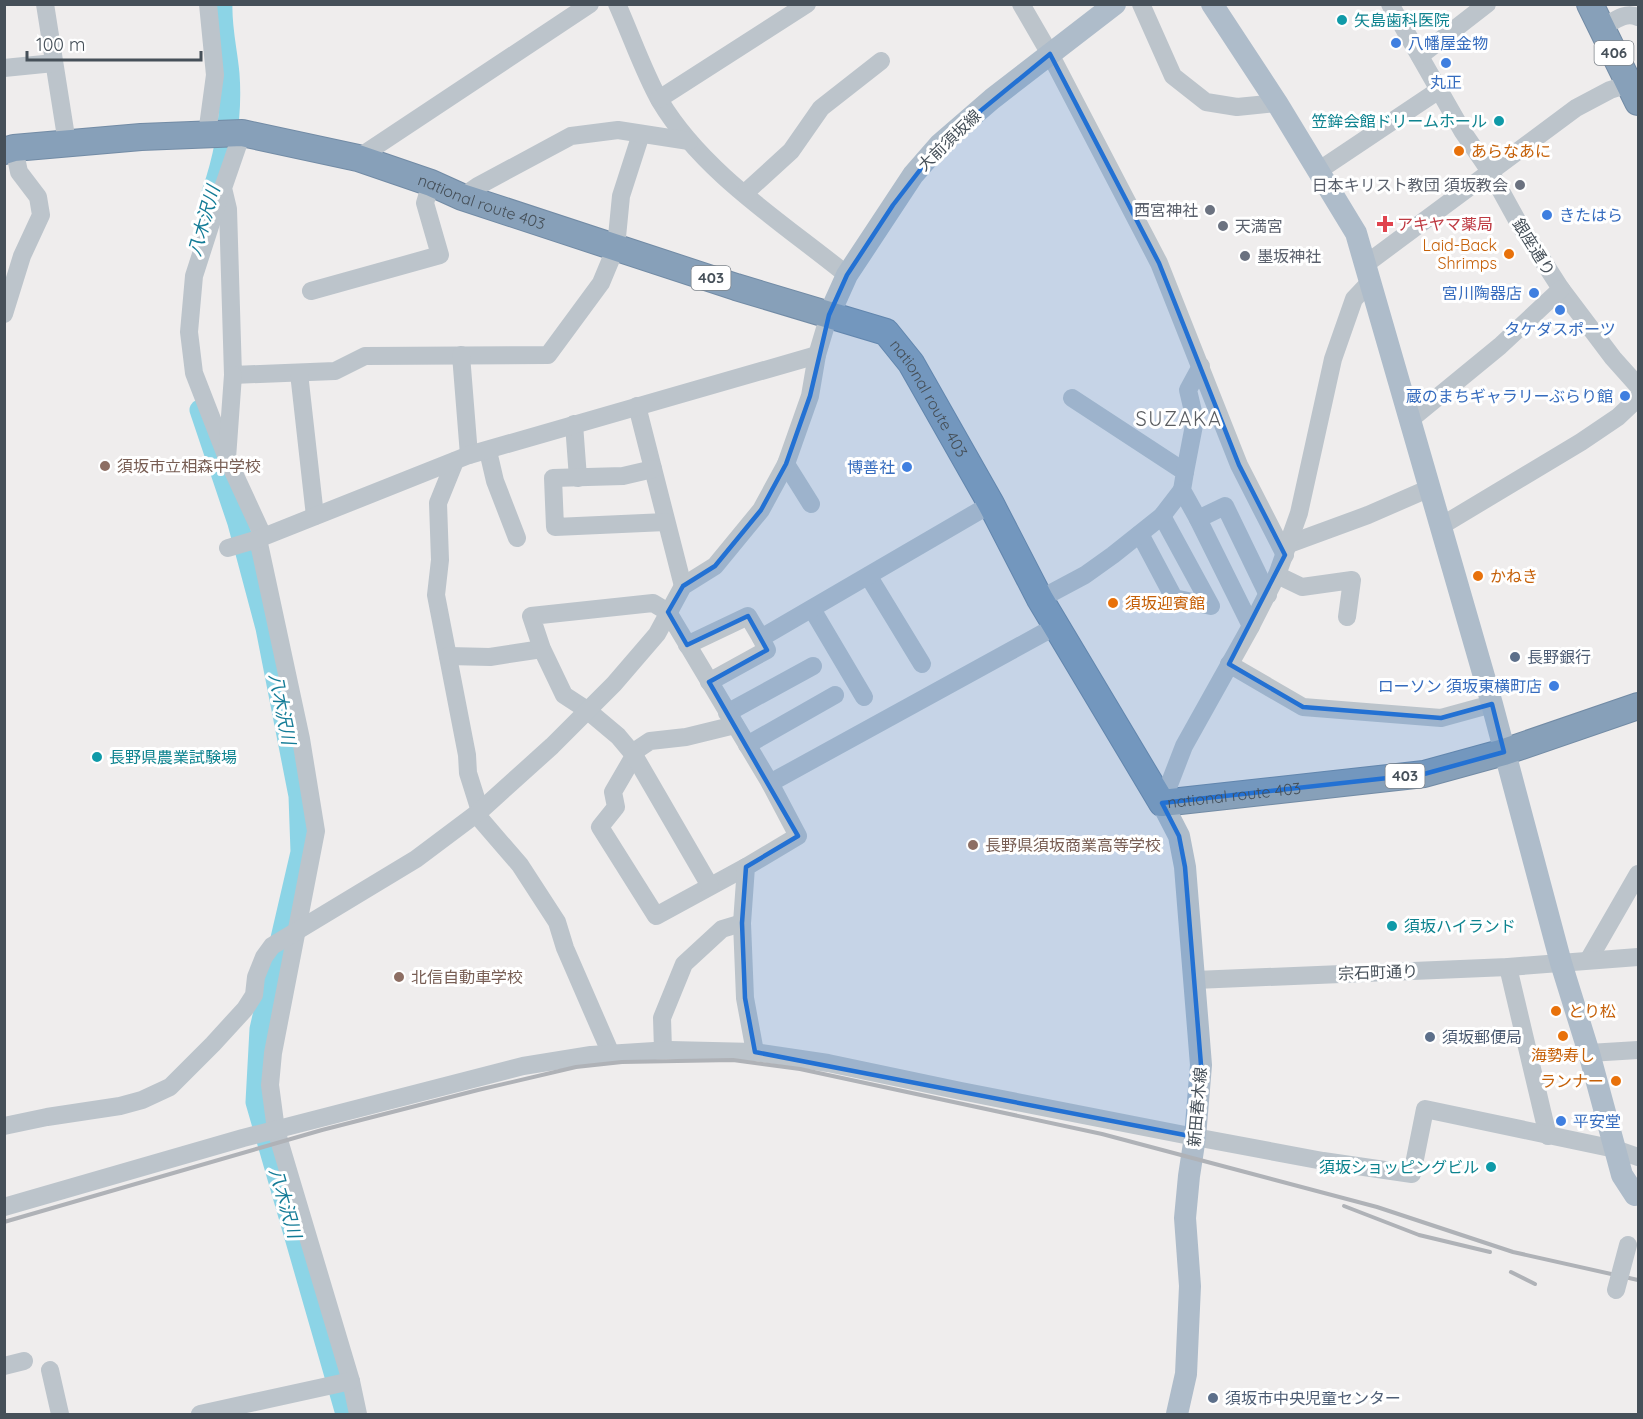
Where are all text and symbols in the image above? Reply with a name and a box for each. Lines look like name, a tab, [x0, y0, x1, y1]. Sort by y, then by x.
place label: 矢島歯科医院	[1354, 10, 1450, 30]
marker: 矢島歯科医院	[1335, 13, 1349, 27]
scale bar	[27, 24, 201, 62]
text: 100 m	[36, 33, 85, 56]
place label: 八幡屋金物	[1408, 33, 1488, 53]
marker: 八幡屋金物	[1389, 36, 1403, 50]
road number: 406	[1594, 41, 1634, 65]
marker: 丸正	[1439, 56, 1453, 70]
place label: 丸正	[1430, 72, 1462, 92]
street label: 大前須坂線	[913, 105, 985, 175]
place label: 笠鉾会館ドリームホール	[1311, 111, 1487, 131]
marker: 笠鉾会館ドリームホール	[1492, 114, 1506, 128]
place label: あらなあに	[1471, 141, 1551, 161]
marker: あらなあに	[1452, 144, 1466, 158]
street label: national route 403	[416, 169, 548, 234]
place label: 日本キリスト教団 須坂教会	[1312, 175, 1508, 195]
marker: 日本キリスト教団 須坂教会	[1513, 178, 1527, 192]
water label: 八木沢川	[183, 181, 225, 259]
place label: 西宮神社	[1134, 200, 1198, 220]
marker: 西宮神社	[1203, 203, 1217, 217]
place label: きたはら	[1559, 205, 1623, 225]
marker: きたはら	[1540, 208, 1554, 222]
place label: アキヤマ薬局	[1397, 214, 1493, 234]
street label: 銀座通り	[1509, 215, 1559, 279]
place label: 天満宮	[1235, 216, 1283, 236]
marker: アキヤマ薬局	[1378, 217, 1392, 231]
marker: 天満宮	[1216, 219, 1230, 233]
place label: Laid-Back Shrimps	[1422, 235, 1497, 273]
place label: 墨坂神社	[1257, 246, 1321, 266]
marker: Laid-Back Shrimps	[1502, 247, 1516, 261]
marker: 墨坂神社	[1238, 249, 1252, 263]
road number: 403	[692, 266, 730, 290]
place label: 宮川陶器店	[1442, 283, 1522, 303]
marker: 宮川陶器店	[1527, 286, 1541, 300]
marker: タケダスポーツ	[1553, 303, 1567, 317]
place label: タケダスポーツ	[1504, 319, 1616, 339]
street label: national route 403	[886, 335, 972, 461]
place label: 蔵のまちギャラリーぶらり館	[1406, 386, 1613, 406]
marker: 蔵のまちギャラリーぶらり館	[1618, 389, 1632, 403]
district label: SUZAKA	[1136, 406, 1222, 431]
place label: 須坂市立相森中学校	[117, 456, 261, 476]
place label: 博善社	[847, 457, 895, 477]
marker: 須坂市立相森中学校	[98, 459, 112, 473]
marker: 博善社	[900, 460, 914, 474]
place label: かねき	[1490, 566, 1538, 586]
marker: かねき	[1471, 569, 1485, 583]
place label: 須坂迎賓館	[1125, 593, 1205, 613]
marker: 須坂迎賓館	[1106, 596, 1120, 610]
place label: 長野銀行	[1527, 647, 1591, 667]
marker: 長野銀行	[1508, 650, 1522, 664]
water label: 八木沢川	[264, 671, 301, 748]
place label: ローソン 須坂東横町店	[1378, 676, 1542, 696]
marker: ローソン 須坂東横町店	[1547, 679, 1561, 693]
place label: 長野県農業試験場	[109, 747, 237, 767]
marker: 長野県農業試験場	[90, 750, 104, 764]
road number: 403	[1386, 764, 1424, 788]
street label: national route 403	[1166, 778, 1302, 812]
place label: 長野県須坂商業高等学校	[985, 835, 1161, 855]
marker: 長野県須坂商業高等学校	[966, 838, 980, 852]
place label: 須坂ハイランド	[1404, 916, 1516, 936]
marker: 須坂ハイランド	[1385, 919, 1399, 933]
street label: 宗石町通り	[1338, 961, 1418, 983]
place label: 北信自動車学校	[411, 967, 523, 987]
marker: 北信自動車学校	[392, 970, 406, 984]
place label: とり松	[1568, 1001, 1616, 1021]
marker: とり松	[1549, 1004, 1563, 1018]
place label: 須坂郵便局	[1442, 1027, 1522, 1047]
marker: 海勢寿し	[1556, 1029, 1570, 1043]
marker: 須坂郵便局	[1423, 1030, 1437, 1044]
place label: 海勢寿し	[1531, 1045, 1595, 1065]
street label: 新田春木線	[1184, 1066, 1210, 1148]
place label: ランナー	[1540, 1071, 1604, 1091]
marker: ランナー	[1609, 1074, 1623, 1088]
place label: 平安堂	[1573, 1111, 1621, 1131]
marker: 平安堂	[1554, 1114, 1568, 1128]
place label: 須坂ショッピングビル	[1319, 1157, 1479, 1177]
marker: 須坂ショッピングビル	[1484, 1160, 1498, 1174]
water label: 八木沢川	[265, 1165, 307, 1243]
place label: 須坂市中央児童センター	[1225, 1388, 1401, 1408]
marker: 須坂市中央児童センター	[1206, 1391, 1220, 1405]

